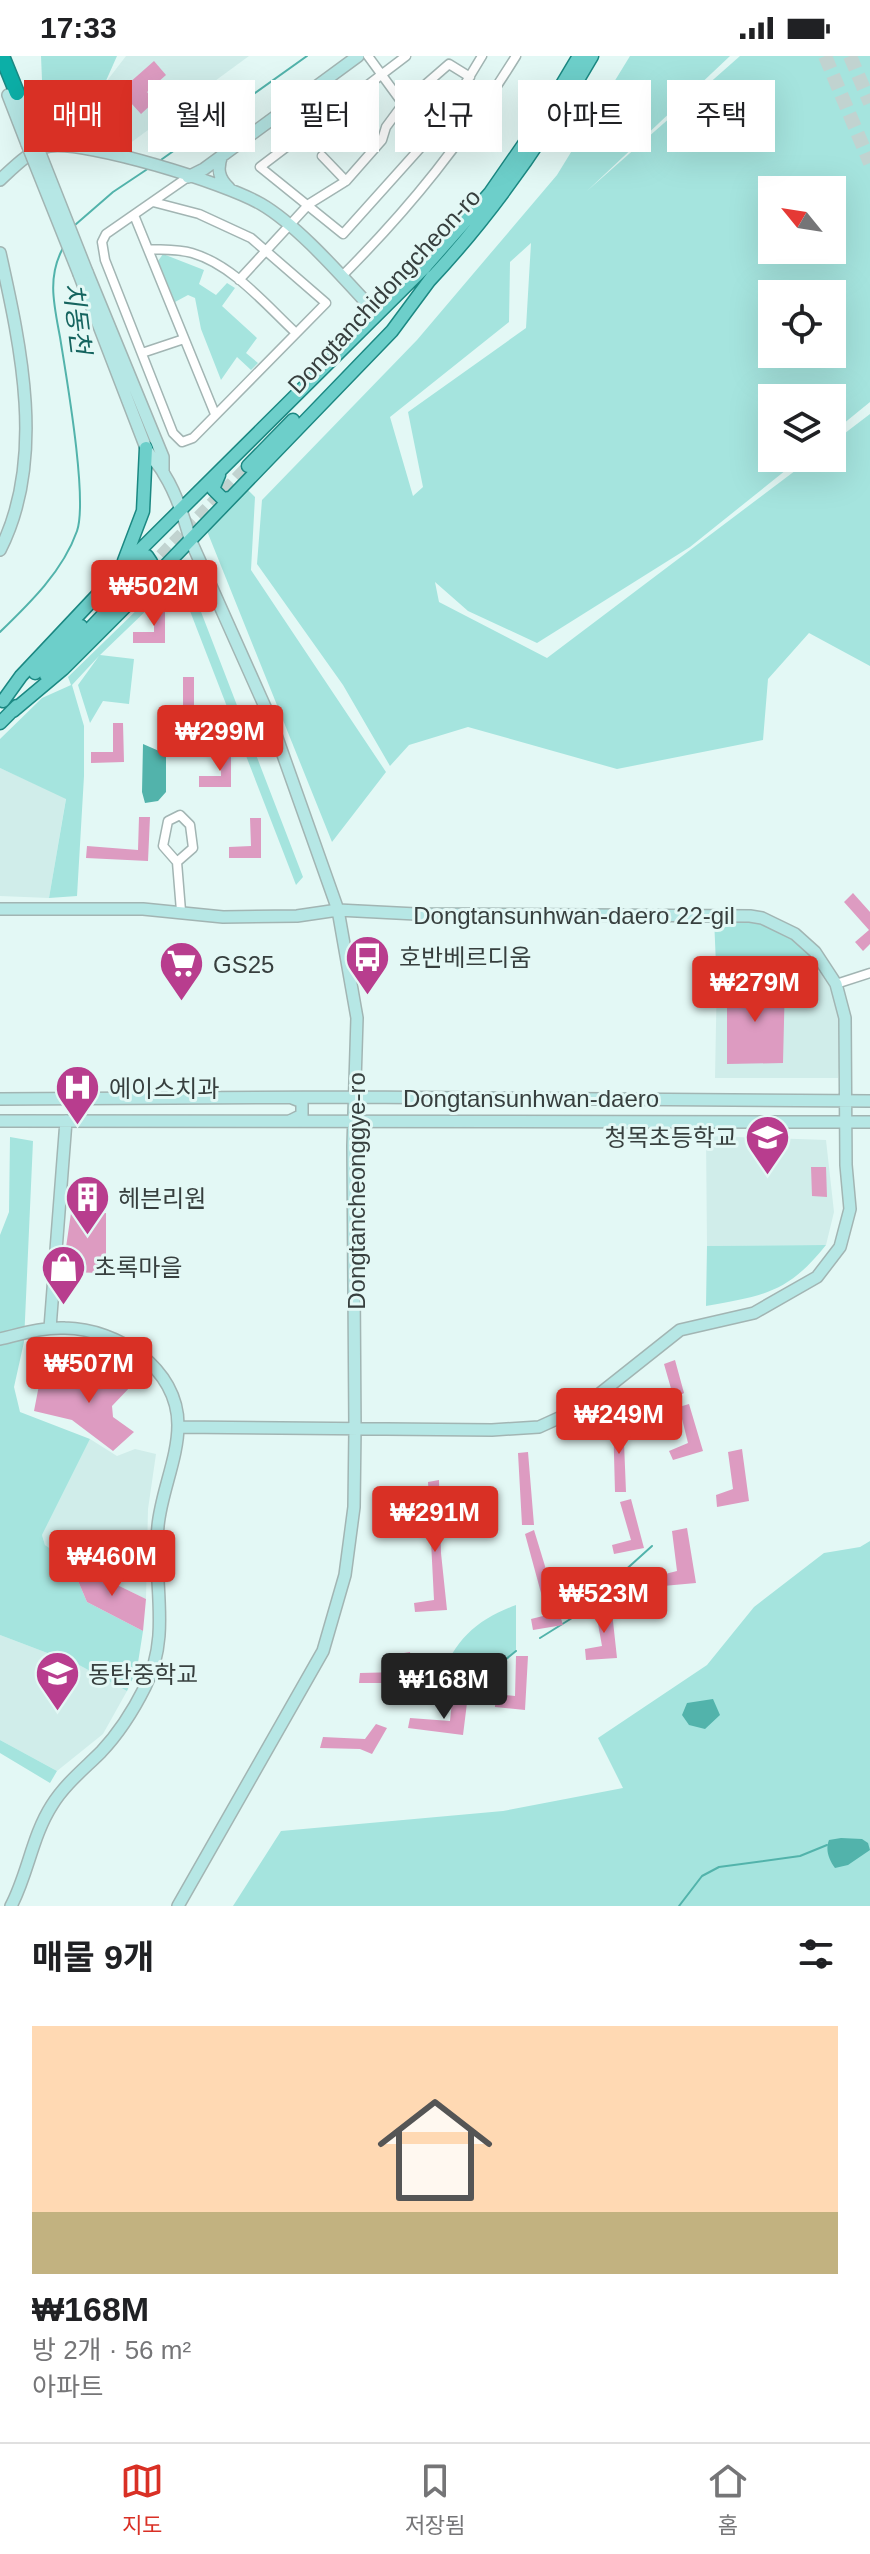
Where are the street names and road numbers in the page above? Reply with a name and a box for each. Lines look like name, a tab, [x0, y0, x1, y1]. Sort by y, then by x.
street label: Dongtanchidongcheon-ro	[282, 183, 486, 399]
street label: Dongtansunhwan-daero 22-gil	[413, 902, 735, 929]
street label: Dongtancheonggye-ro	[343, 1072, 370, 1310]
street label: Dongtansunhwan-daero	[403, 1085, 659, 1112]

